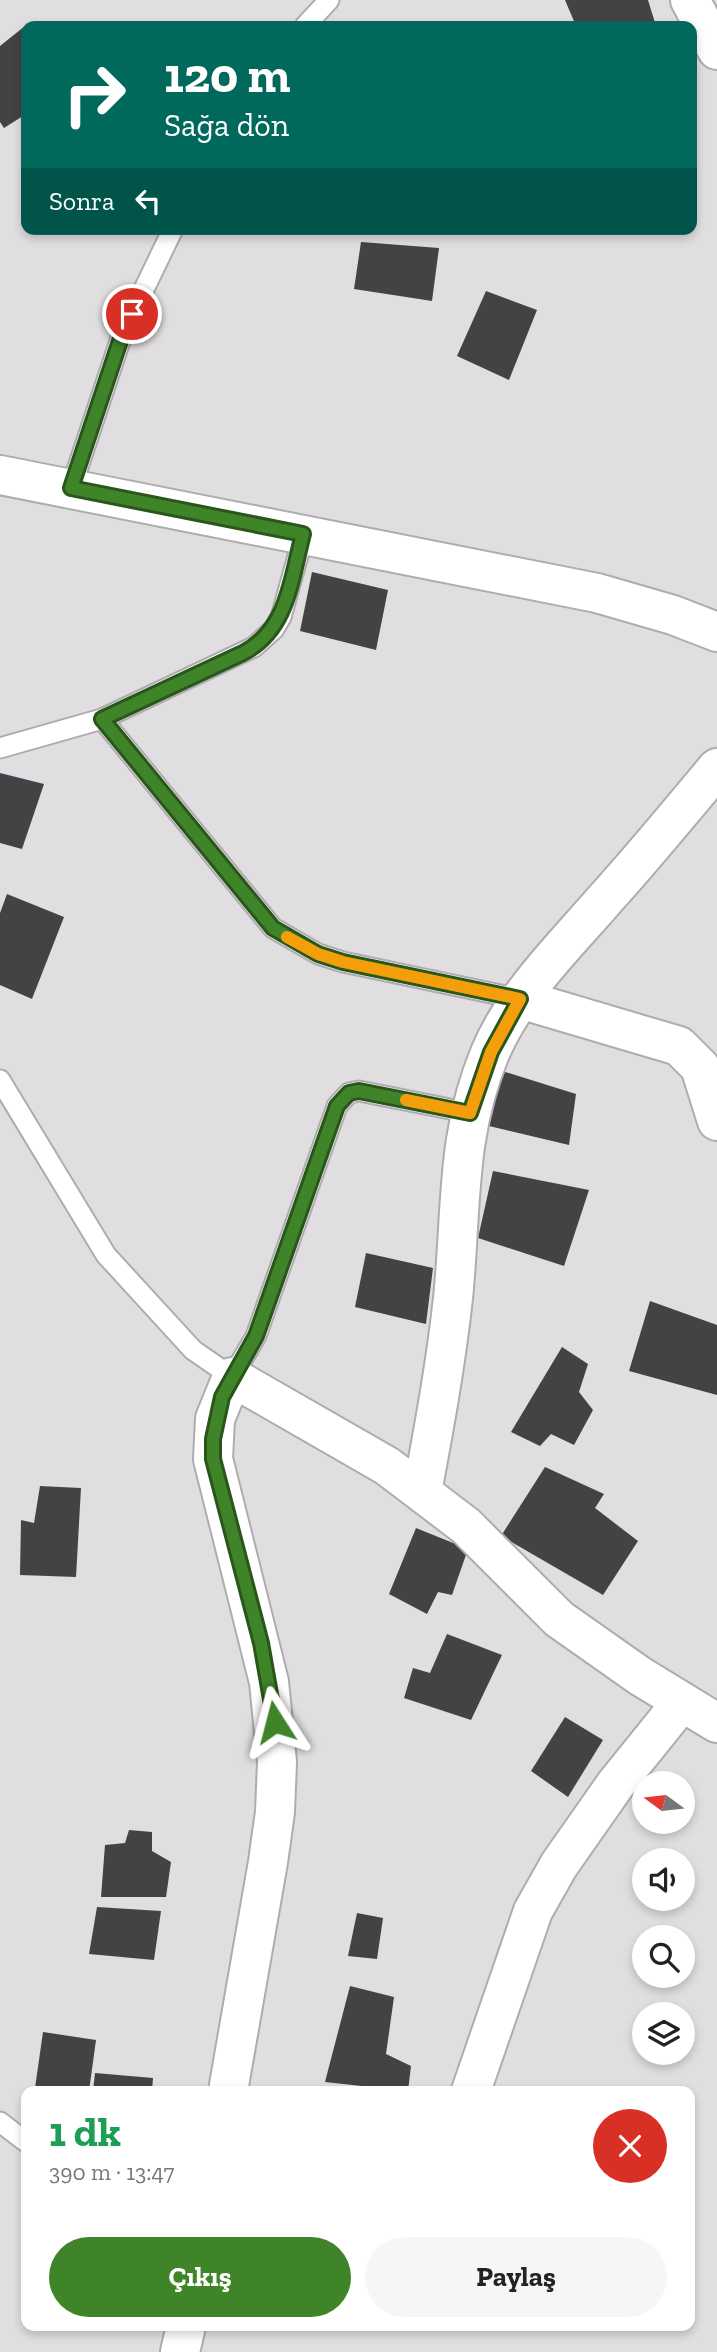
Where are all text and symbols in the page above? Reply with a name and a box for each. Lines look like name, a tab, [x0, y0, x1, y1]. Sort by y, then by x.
text: 120 m	[164, 46, 290, 105]
icon: right	[49, 49, 140, 140]
text: Sağa dön	[164, 106, 289, 144]
icon: left	[129, 182, 167, 220]
text: Sonra	[49, 185, 115, 217]
pin	[102, 284, 162, 344]
icon: arrive	[113, 295, 151, 333]
position arrow	[238, 1685, 312, 1759]
north arrow	[632, 1771, 695, 1834]
map controls	[632, 1771, 695, 2065]
button: sound	[632, 1848, 695, 1911]
button: search	[632, 1925, 695, 1988]
button: layers	[632, 2002, 695, 2065]
text: 1 dk	[49, 2106, 121, 2157]
button: close	[593, 2109, 667, 2183]
text: 390 m · 13:47	[49, 2158, 174, 2186]
button: Çıkış	[49, 2237, 351, 2317]
button: Paylaş	[365, 2237, 667, 2317]

